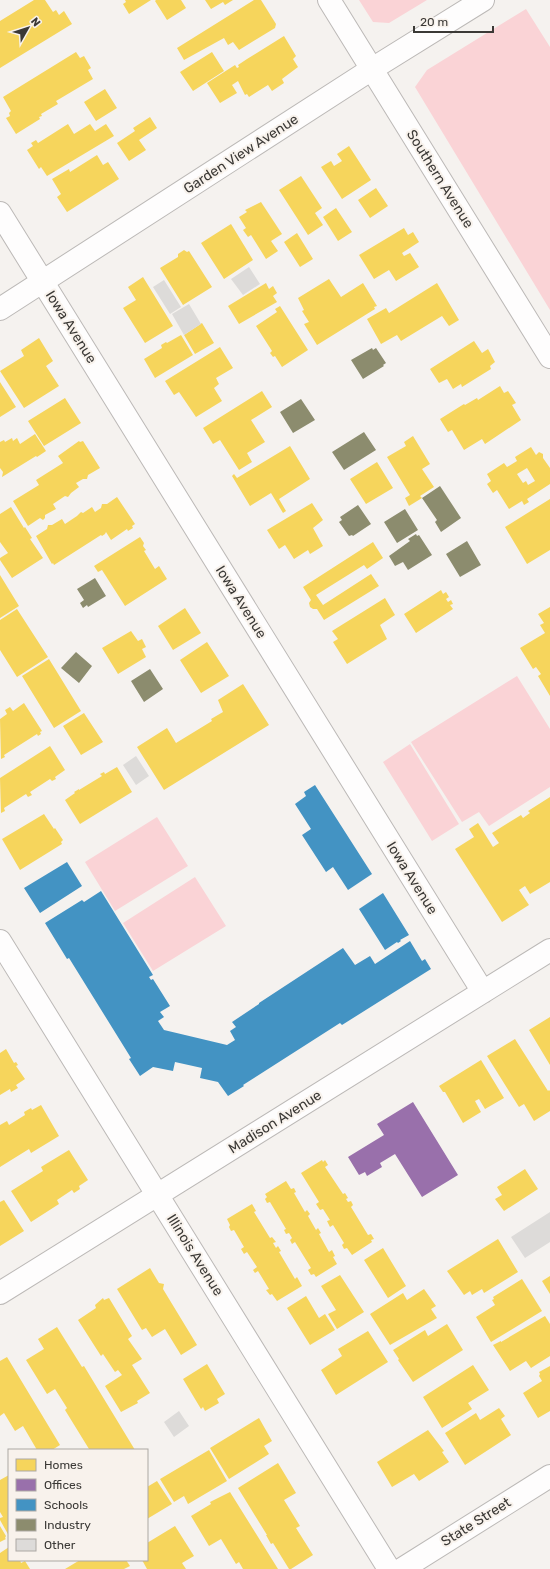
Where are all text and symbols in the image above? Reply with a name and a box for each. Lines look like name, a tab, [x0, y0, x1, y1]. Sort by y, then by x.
north arrow	[8, 8, 48, 48]
scale bar	[414, 8, 493, 34]
text: N	[28, 15, 43, 29]
text: 20 m	[420, 15, 448, 29]
street label: Garden View Avenue	[180, 110, 302, 197]
street label: Southern Avenue	[403, 127, 477, 232]
street label: Iowa Avenue	[42, 288, 100, 367]
street label: Iowa Avenue	[212, 563, 270, 642]
street label: Iowa Avenue	[383, 839, 441, 918]
street label: Madison Avenue	[225, 1087, 325, 1157]
street label: Illinois Avenue	[163, 1211, 227, 1299]
legend	[8, 1449, 148, 1561]
text: Homes	[44, 1458, 83, 1472]
text: Offices	[44, 1478, 82, 1492]
street label: State Street	[438, 1494, 514, 1550]
text: Schools	[44, 1498, 88, 1512]
text: Industry	[44, 1518, 91, 1532]
text: Other	[44, 1538, 76, 1552]

